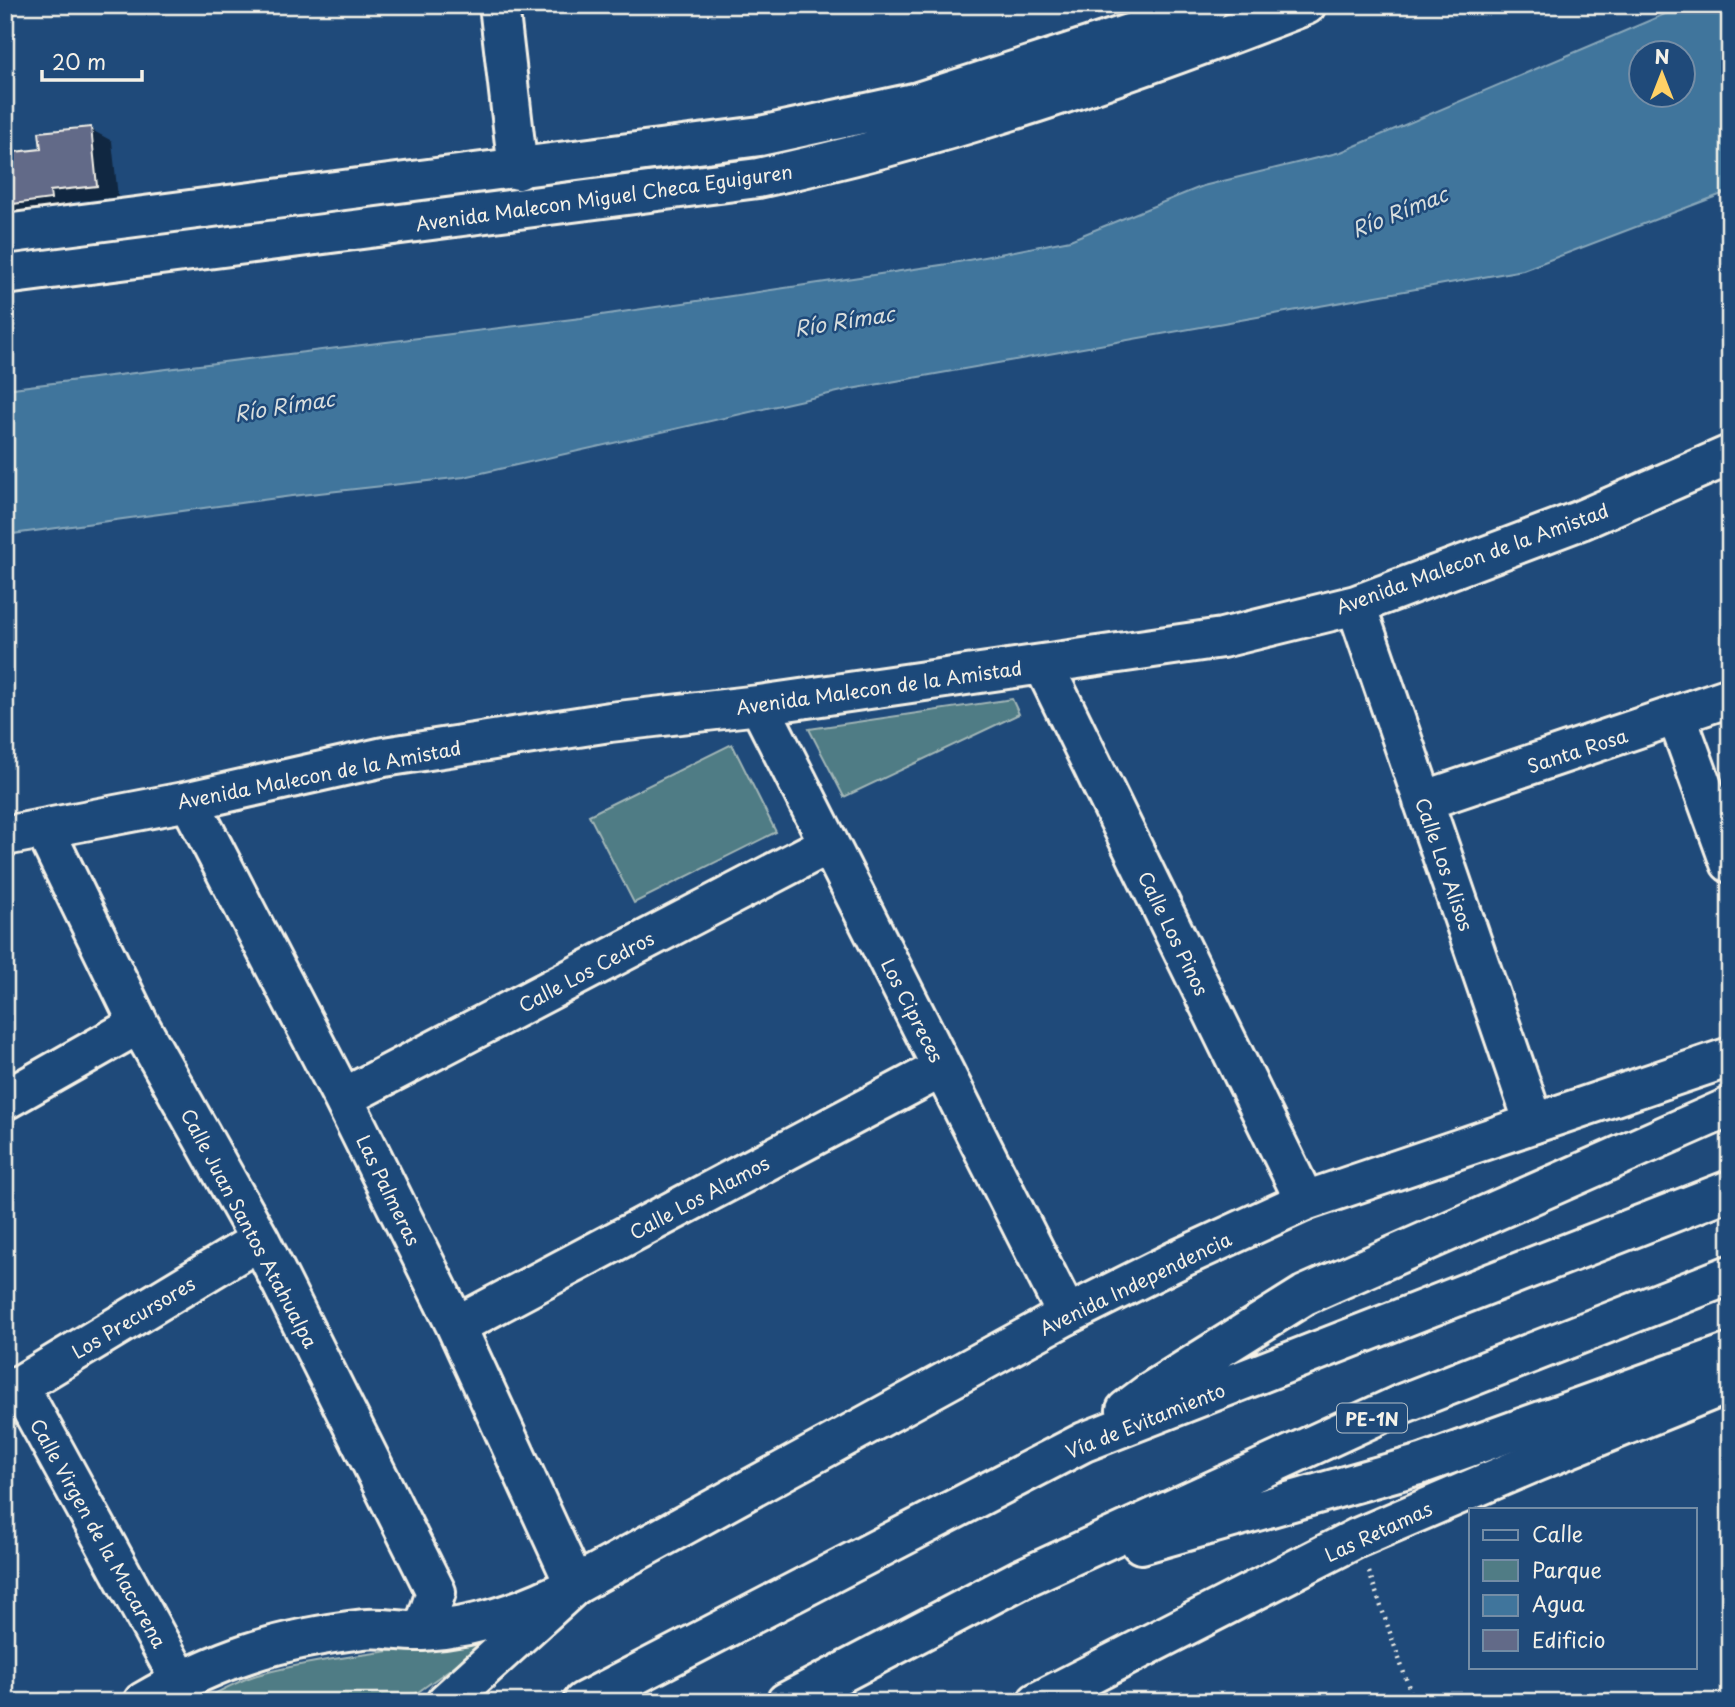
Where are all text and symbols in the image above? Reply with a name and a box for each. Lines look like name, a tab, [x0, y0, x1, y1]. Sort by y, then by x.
scale bar	[42, 38, 142, 82]
north arrow	[1626, 38, 1696, 108]
text: N	[1654, 42, 1670, 70]
text: 20 m	[52, 45, 106, 77]
street label: Avenida Malecon Miguel Checa Eguiguren	[414, 157, 794, 237]
water label: Río Rímac	[1346, 176, 1454, 245]
water label: Río Rímac	[791, 296, 899, 344]
water label: Río Rímac	[231, 381, 339, 429]
street label: Avenida Malecon de la Amistad	[1332, 496, 1612, 620]
street label: Avenida Malecon de la Amistad	[734, 653, 1024, 721]
street label: Santa Rosa	[1523, 721, 1631, 779]
street label: Avenida Malecon de la Amistad	[175, 733, 463, 815]
street label: Calle Los Alisos	[1409, 794, 1481, 935]
street label: Calle Los Pinos	[1132, 866, 1216, 1000]
street label: Calle Los Cedros	[513, 923, 659, 1019]
street label: Los Cipreces	[875, 953, 951, 1067]
street label: Calle Juan Santos Atahualpa	[175, 1103, 325, 1353]
street label: Las Palmeras	[350, 1130, 428, 1250]
street label: Calle Los Alamos	[624, 1148, 774, 1246]
street label: Avenida Independencia	[1034, 1224, 1236, 1342]
street label: Los Precursores	[66, 1269, 200, 1365]
street label: Vía de Evitamiento	[1061, 1375, 1229, 1465]
road number: PE-1N	[1337, 1404, 1407, 1433]
street label: Calle Virgen de la Macarena	[24, 1413, 174, 1653]
street label: Las Retamas	[1320, 1494, 1436, 1568]
legend	[1469, 1508, 1696, 1668]
text: Calle	[1532, 1517, 1583, 1549]
text: Parque	[1532, 1553, 1602, 1585]
text: Agua	[1532, 1587, 1585, 1619]
text: Edificio	[1532, 1623, 1605, 1655]

